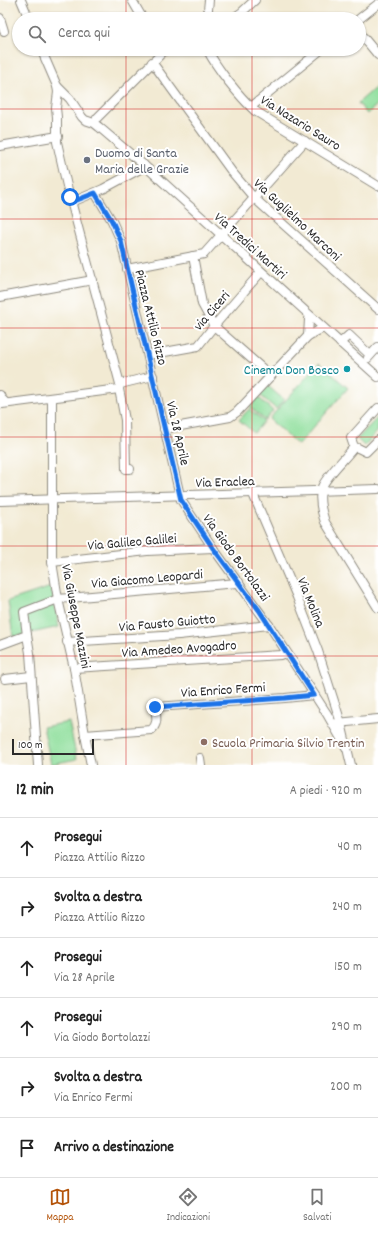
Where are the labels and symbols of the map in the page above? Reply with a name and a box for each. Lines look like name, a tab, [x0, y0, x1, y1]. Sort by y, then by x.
street label: Via Nazario Sauro	[256, 91, 344, 157]
place label: Duomo di Santa Maria delle Grazie	[95, 144, 189, 180]
marker: Duomo di Santa Maria delle Grazie	[82, 155, 92, 165]
street label: Via Guglielmo Marconi	[248, 174, 345, 267]
route start	[61, 188, 79, 206]
street label: Via Tredici Martiri	[209, 208, 291, 285]
street label: Piazza Attilio Rizzo	[129, 268, 172, 367]
street label: via Ciceri	[189, 287, 236, 336]
place label: Cinema Don Bosco	[244, 361, 339, 381]
marker: Cinema Don Bosco	[342, 364, 352, 374]
street label: Via 28 Aprile	[160, 399, 194, 468]
street label: Via Eraclea	[195, 472, 255, 494]
street label: Via Giodo Bortolazzi	[197, 510, 274, 606]
street label: Via Galileo Galilei	[87, 529, 178, 557]
street label: Via Giuseppe Mazzini	[55, 562, 95, 671]
street label: Via Giacomo Leopardi	[91, 565, 204, 595]
street label: Via Molina	[291, 575, 329, 631]
street label: Via Fausto Guiotto	[118, 610, 216, 638]
street label: Via Amedeo Avogadro	[121, 636, 237, 664]
street label: Via Enrico Fermi	[180, 678, 266, 704]
route end	[146, 698, 164, 716]
place label: Scuola Primaria Silvio Trentin	[212, 734, 365, 754]
scale bar	[12, 737, 94, 756]
marker: Scuola Primaria Silvio Trentin	[199, 737, 209, 747]

